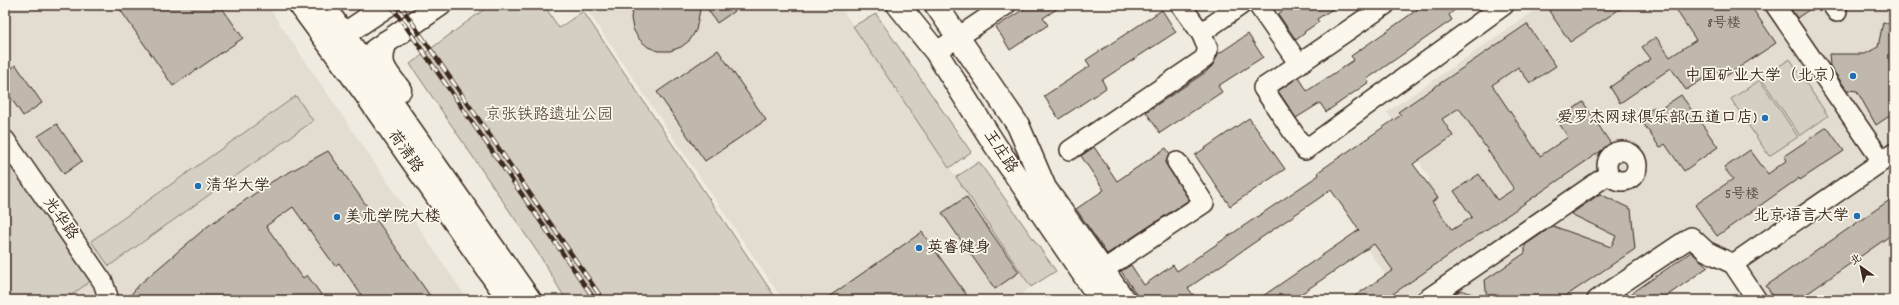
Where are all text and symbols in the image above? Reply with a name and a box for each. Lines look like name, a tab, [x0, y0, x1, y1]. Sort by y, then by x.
house number: 8号楼	[1707, 14, 1741, 34]
place label: 中国矿业大学（北京）	[1685, 65, 1845, 88]
marker: 中国矿业大学（北京）	[1848, 71, 1858, 81]
park label: 京张铁路遗址公园	[485, 104, 613, 127]
place label: 爱罗杰网球俱乐部(五道口店)	[1557, 107, 1757, 130]
marker: 爱罗杰网球俱乐部(五道口店)	[1760, 113, 1770, 123]
street label: 荷清路	[382, 126, 428, 178]
street label: 王庄路	[977, 126, 1023, 178]
place label: 清华大学	[206, 175, 270, 198]
marker: 清华大学	[193, 181, 203, 191]
house number: 5号楼	[1725, 185, 1759, 205]
street label: 光华路	[37, 193, 83, 245]
place label: 北京语言大学	[1753, 205, 1849, 228]
place label: 美术学院大楼	[345, 206, 441, 229]
marker: 北京语言大学	[1852, 211, 1862, 221]
marker: 美术学院大楼	[332, 212, 342, 222]
place label: 英睿健身	[927, 237, 991, 260]
marker: 英睿健身	[914, 243, 924, 253]
north arrow	[1841, 247, 1881, 287]
text: 北	[1848, 251, 1866, 270]

